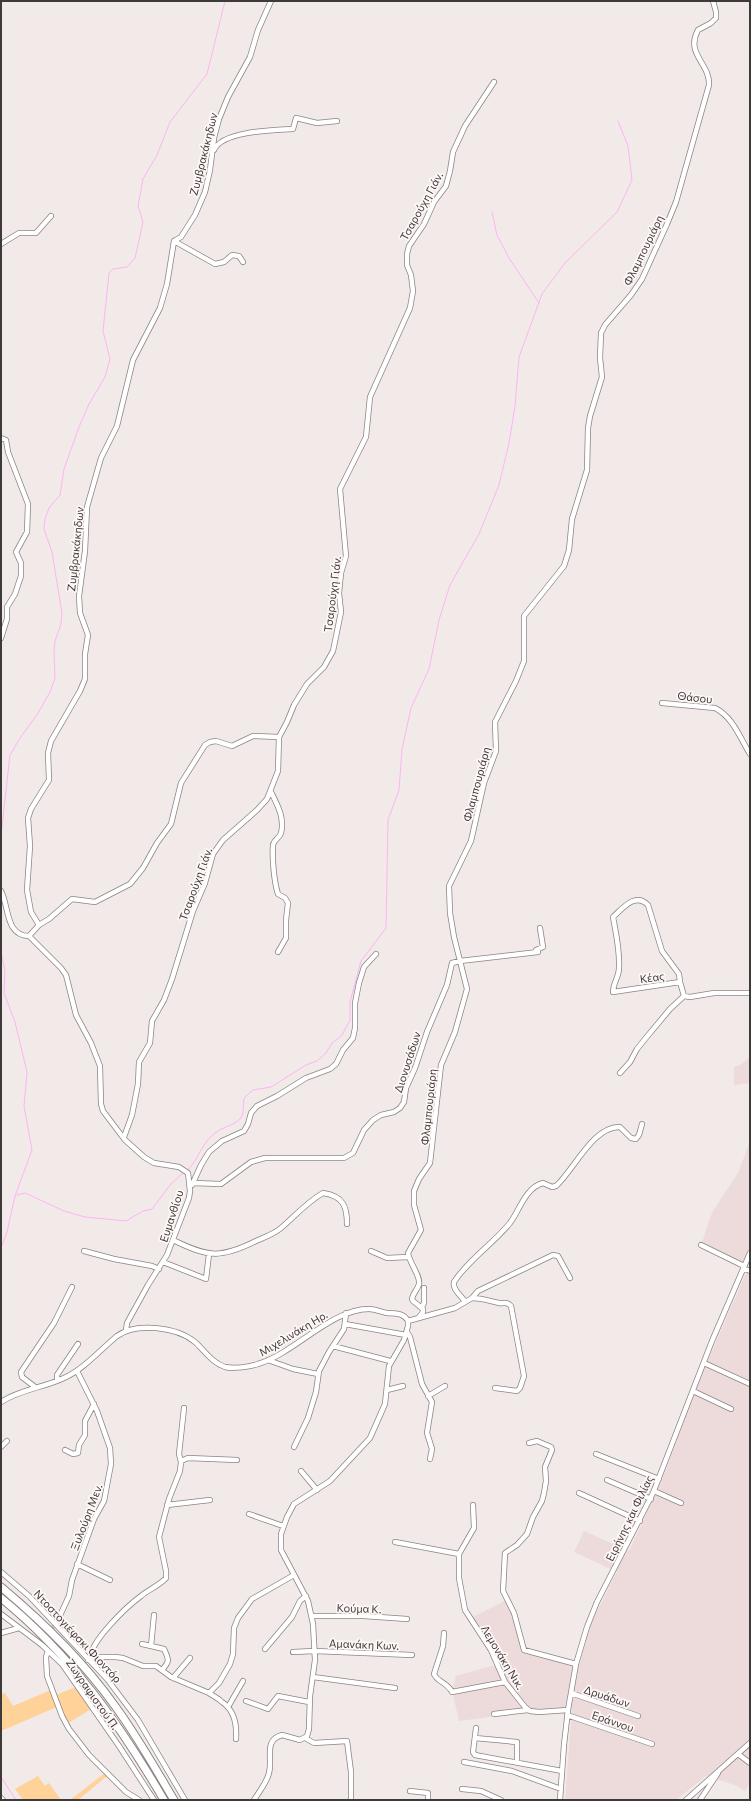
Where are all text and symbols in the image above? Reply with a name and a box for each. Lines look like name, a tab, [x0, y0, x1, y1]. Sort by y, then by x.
street label: Ζυμβρακάκηδων	[186, 111, 220, 197]
street label: Τσαρούχη Γιάν.	[397, 169, 445, 243]
street label: Φλαμπουριάρη	[620, 213, 666, 287]
street label: Ζυμβρακάκηδων	[64, 506, 86, 592]
street label: Τσαρούχη Γιάν.	[321, 555, 343, 633]
street label: Θάσου	[677, 688, 713, 706]
street label: Φλαμπουριάρη	[460, 745, 492, 823]
street label: Τσαρούχη Γιάν.	[176, 845, 214, 922]
street label: Κέας	[639, 969, 665, 985]
street label: Διονυσάδων	[391, 1029, 423, 1094]
street label: Φλαμπουριάρη	[418, 1068, 438, 1146]
street label: Ευμανθίου	[156, 1188, 186, 1244]
street label: Μιχελινάκη Ηρ.	[256, 1307, 330, 1359]
street label: Ειρήνης και Φιλίας	[603, 1473, 655, 1563]
street label: Ξυλούρη Μεν.	[67, 1482, 105, 1552]
street label: Ντοστογιέφσκι Φιοντόρ	[32, 1587, 124, 1685]
street label: Κούμα Κ.	[336, 1601, 382, 1615]
street label: Λεμονάκη Νικ.	[479, 1622, 527, 1692]
street label: Αμανάκη Κων.	[329, 1636, 400, 1652]
street label: Ζωγραφιστού Π.	[64, 1656, 122, 1732]
street label: Δρυάδων	[582, 1682, 632, 1710]
street label: Εράννου	[590, 1708, 636, 1734]

